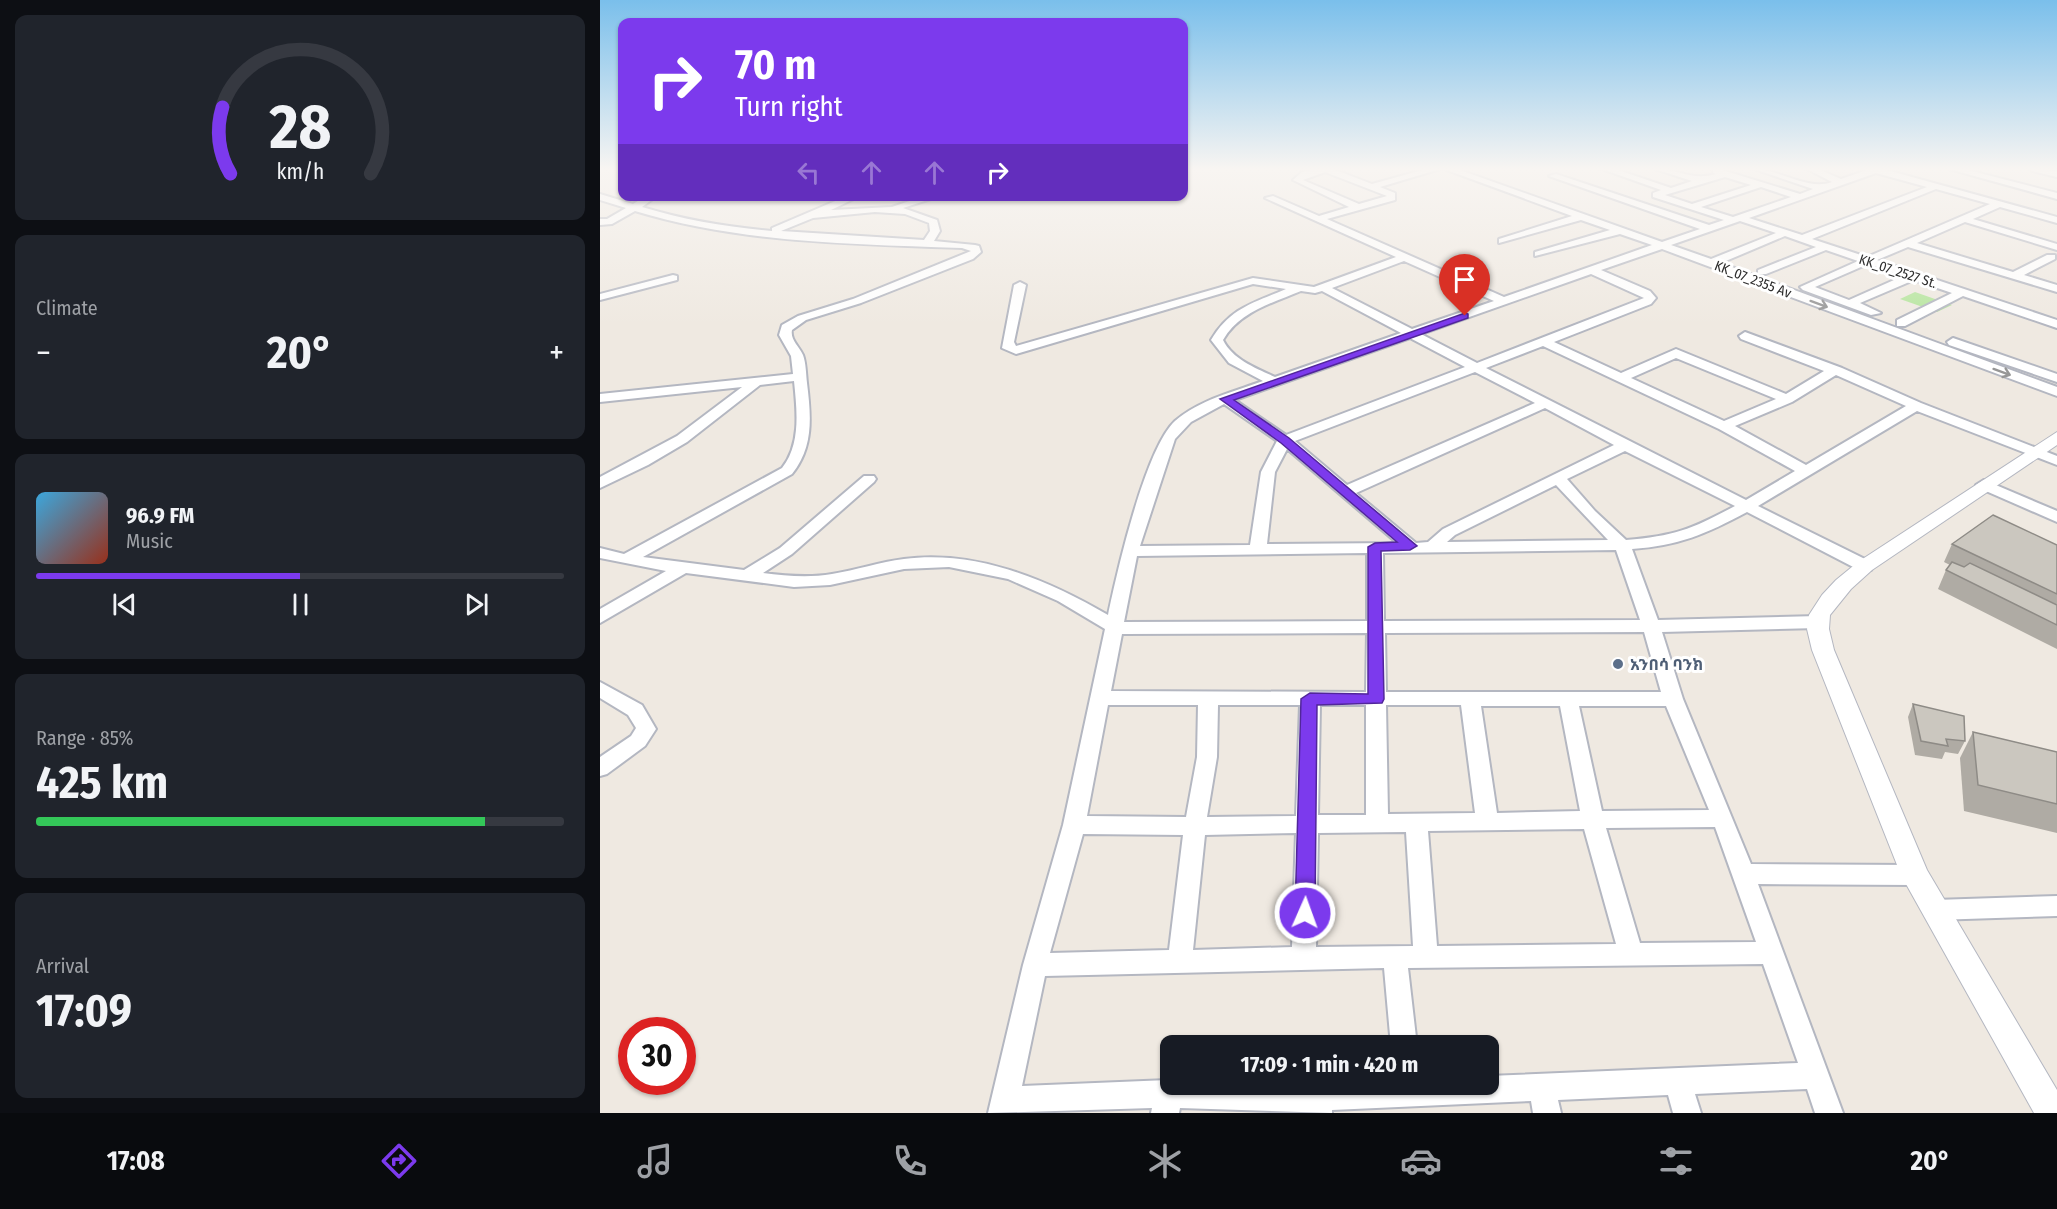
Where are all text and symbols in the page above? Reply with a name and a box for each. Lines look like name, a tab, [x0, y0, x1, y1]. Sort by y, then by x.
text: 70 m	[735, 40, 816, 90]
icon: right	[636, 42, 714, 120]
text: 28	[268, 90, 331, 165]
text: Turn right	[735, 91, 843, 123]
icon: left	[792, 156, 825, 189]
icon: ahead	[855, 156, 888, 189]
icon: ahead	[918, 156, 951, 189]
icon: right	[981, 156, 1014, 189]
text: km/h	[276, 160, 324, 186]
street label: KK_07_2527 St.	[1857, 251, 1939, 292]
pin	[1439, 254, 1490, 316]
street label: KK_07_2355 Av	[1712, 257, 1794, 302]
icon: arrive	[1448, 263, 1481, 296]
text: Climate	[36, 296, 98, 320]
one-way arrow	[1809, 300, 1828, 311]
text: 20°	[267, 326, 333, 380]
text: −	[36, 333, 51, 373]
text: +	[549, 333, 564, 373]
one-way arrow	[1992, 367, 2011, 378]
text: 96.9 FM	[126, 502, 194, 529]
text: Music	[126, 529, 173, 553]
icon: previous	[108, 588, 141, 621]
icon: pause	[284, 588, 317, 621]
icon: next	[460, 588, 493, 621]
place label: አንበሳ ባንክ	[1630, 655, 1703, 674]
marker: አንበሳ ባንክ	[1611, 657, 1625, 671]
text: Range · 85%	[36, 726, 133, 750]
text: 425 km	[36, 756, 168, 810]
position arrow	[1273, 881, 1337, 945]
text: Arrival	[36, 954, 89, 978]
text: 17:09	[36, 984, 132, 1038]
speed limit sign: 30	[618, 1017, 696, 1095]
text: 17:09 · 1 min · 420 m	[1241, 1051, 1418, 1078]
icon: directions	[378, 1140, 420, 1182]
icon: music	[634, 1140, 676, 1182]
icon: phone	[889, 1140, 931, 1182]
icon: climate	[1144, 1140, 1186, 1182]
icon: car	[1400, 1140, 1442, 1182]
icon: filters	[1655, 1140, 1697, 1182]
text: 17:08	[107, 1145, 165, 1177]
text: 20°	[1910, 1145, 1950, 1177]

